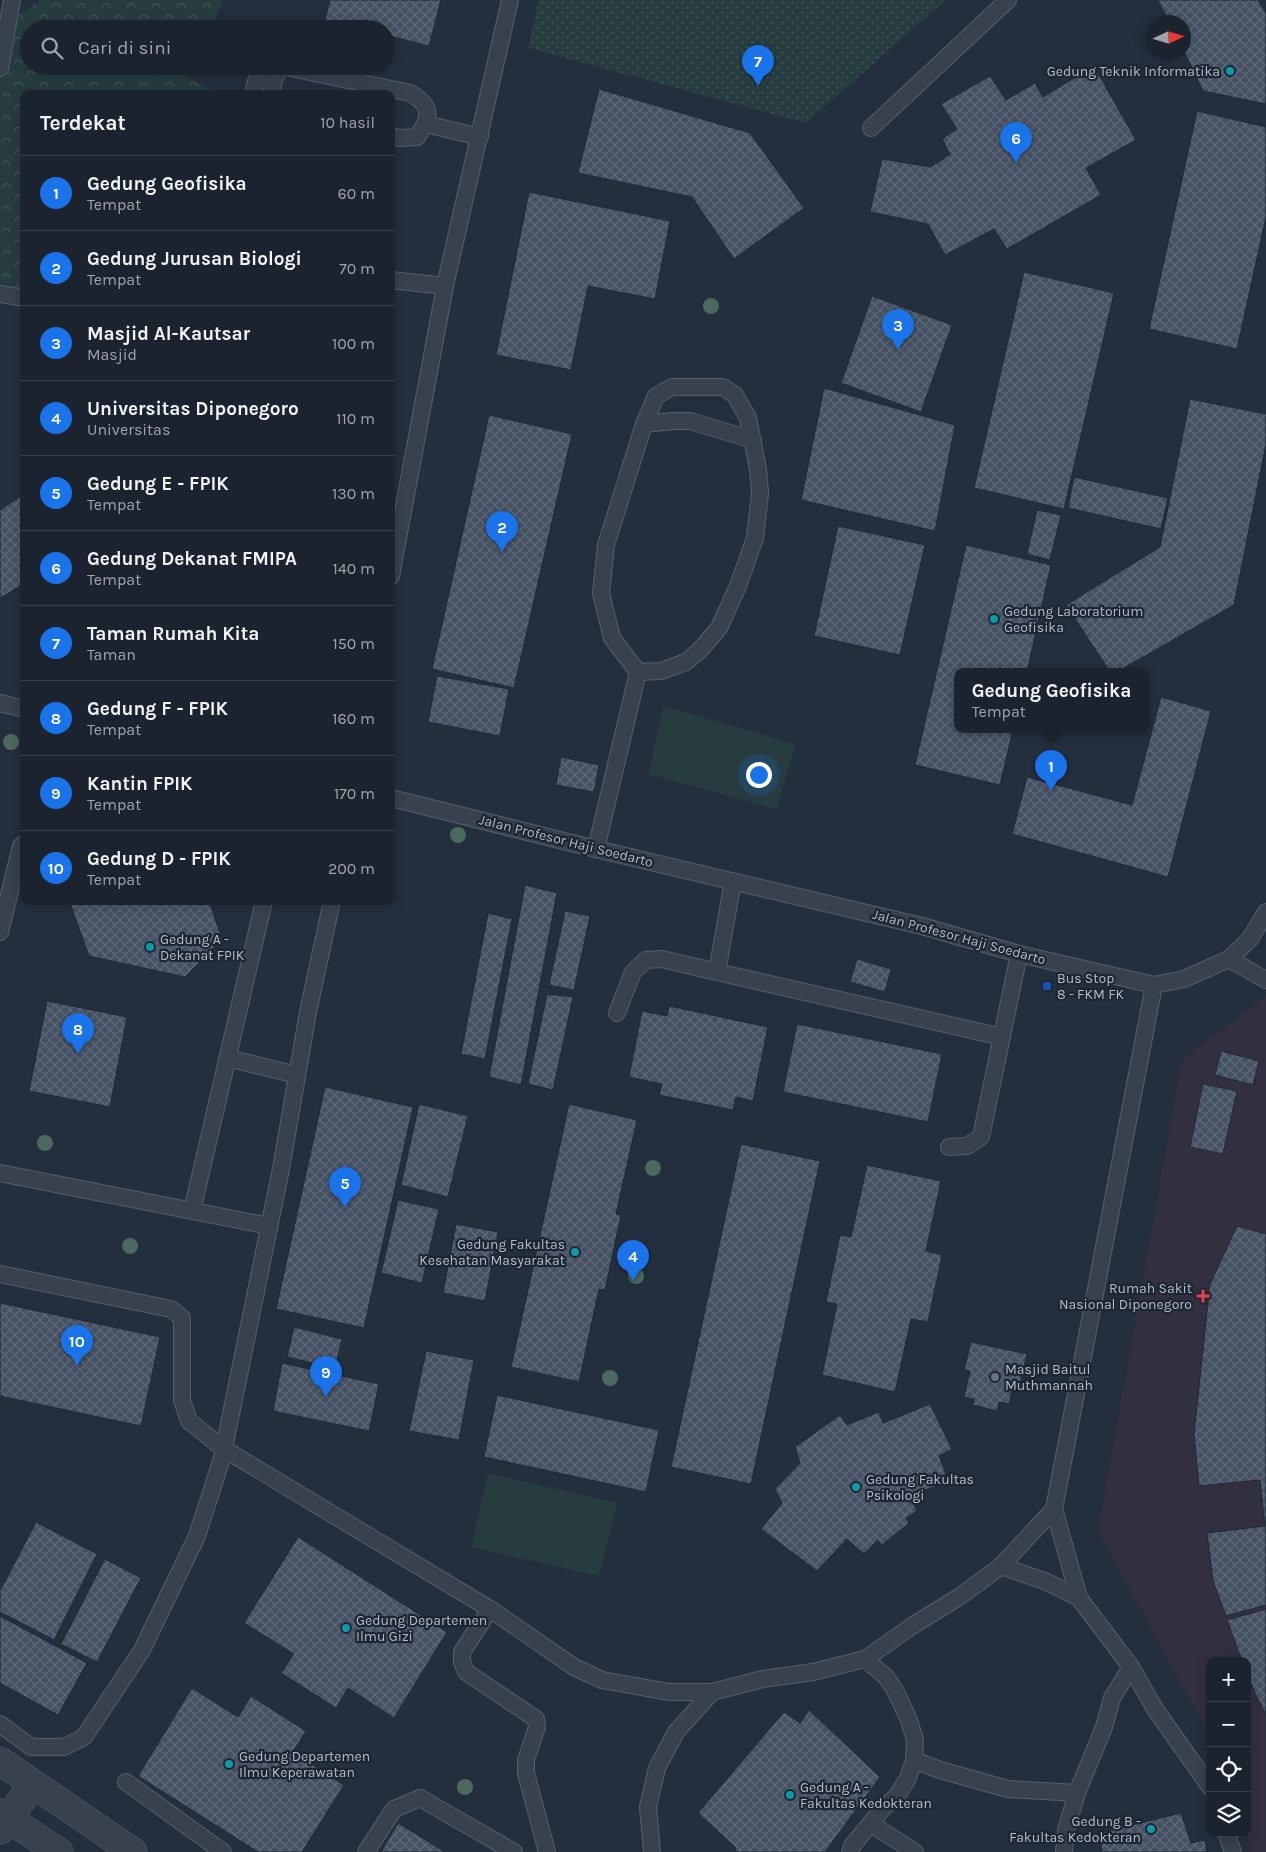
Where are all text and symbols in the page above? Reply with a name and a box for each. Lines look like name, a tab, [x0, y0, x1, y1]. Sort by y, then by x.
north arrow	[1146, 15, 1191, 60]
search box	[20, 20, 395, 75]
icon: search	[38, 34, 66, 62]
text: Cari di sini	[78, 37, 171, 59]
pin: 7	[742, 45, 774, 86]
place label: Gedung Teknik Informatika	[1047, 63, 1220, 80]
marker: Gedung Teknik Informatika	[1224, 65, 1236, 77]
text: Terdekat	[40, 111, 126, 135]
text: 10 hasil	[320, 113, 375, 132]
pin: 6	[1000, 122, 1032, 163]
text: Gedung Geofisika	[87, 173, 247, 195]
text: 1	[53, 184, 59, 203]
text: 60 m	[338, 184, 375, 203]
text: Tempat	[87, 195, 141, 214]
text: Gedung Jurusan Biologi	[87, 248, 302, 270]
text: 2	[51, 259, 61, 278]
text: 70 m	[339, 259, 375, 278]
text: Tempat	[87, 270, 141, 289]
pin: 3	[882, 309, 914, 350]
text: Masjid Al-Kautsar	[87, 323, 250, 345]
text: 3	[51, 334, 61, 353]
text: 100 m	[332, 334, 375, 353]
text: Masjid	[87, 345, 137, 364]
text: Universitas Diponegoro	[87, 398, 299, 420]
text: 4	[51, 409, 61, 428]
text: 110 m	[336, 409, 375, 428]
text: Universitas	[87, 420, 170, 439]
text: Gedung E - FPIK	[87, 473, 229, 495]
text: 5	[51, 484, 61, 503]
text: 130 m	[332, 484, 375, 503]
text: Tempat	[87, 495, 141, 514]
pin: 2	[486, 511, 518, 552]
text: Gedung Dekanat FMIPA	[87, 548, 297, 570]
text: 6	[51, 559, 61, 578]
text: 140 m	[333, 559, 375, 578]
text: Tempat	[87, 570, 141, 589]
place label: Gedung Laboratorium Geofisika	[1004, 603, 1143, 636]
marker: Gedung Laboratorium Geofisika	[988, 613, 1000, 625]
text: Taman Rumah Kita	[87, 623, 259, 645]
text: 7	[52, 634, 60, 653]
text: 150 m	[332, 634, 375, 653]
text: Taman	[87, 645, 136, 664]
popup	[954, 668, 1149, 733]
text: Gedung Geofisika	[972, 680, 1131, 702]
text: Gedung F - FPIK	[87, 698, 228, 720]
text: Tempat	[972, 702, 1026, 721]
text: 8	[51, 709, 61, 728]
text: 160 m	[332, 709, 375, 728]
text: Tempat	[87, 720, 141, 739]
pin: 1	[1035, 750, 1067, 791]
your location	[746, 762, 772, 788]
text: Kantin FPIK	[87, 773, 192, 795]
text: 9	[51, 784, 61, 803]
text: 170 m	[334, 784, 375, 803]
text: Tempat	[87, 795, 141, 814]
street label: Jalan Profesor Haji Soedarto	[477, 811, 655, 871]
text: Gedung D - FPIK	[87, 848, 231, 870]
text: 10	[48, 859, 64, 878]
text: 200 m	[328, 859, 375, 878]
text: Tempat	[87, 870, 141, 889]
street label: Jalan Profesor Haji Soedarto	[870, 906, 1048, 968]
place label: Gedung A - Dekanat FPIK	[160, 931, 245, 964]
marker: Gedung A - Dekanat FPIK	[144, 941, 156, 953]
place label: Bus Stop 8 - FKM FK	[1057, 970, 1124, 1003]
marker: Bus Stop 8 - FKM FK	[1041, 980, 1053, 992]
pin: 8	[62, 1013, 94, 1054]
pin: 5	[329, 1167, 361, 1208]
place label: Gedung Fakultas Kesehatan Masyarakat	[419, 1236, 565, 1269]
pin: 4	[617, 1240, 649, 1281]
marker: Gedung Fakultas Kesehatan Masyarakat	[569, 1246, 581, 1258]
place label: Rumah Sakit Nasional Diponegoro	[1059, 1280, 1192, 1313]
marker: Rumah Sakit Nasional Diponegoro	[1196, 1289, 1210, 1303]
pin: 10	[61, 1325, 93, 1366]
pin: 9	[310, 1356, 342, 1397]
place label: Masjid Baitul Muthmannah	[1005, 1361, 1093, 1394]
marker: Masjid Baitul Muthmannah	[989, 1371, 1001, 1383]
place label: Gedung Fakultas Psikologi	[866, 1471, 974, 1504]
marker: Gedung Fakultas Psikologi	[850, 1481, 862, 1493]
place label: Gedung Departemen Ilmu Gizi	[356, 1612, 487, 1645]
marker: Gedung Departemen Ilmu Gizi	[340, 1622, 352, 1634]
map controls	[1206, 1657, 1251, 1837]
button: +	[1206, 1657, 1251, 1702]
button: −	[1206, 1702, 1251, 1747]
button: locate	[1206, 1747, 1251, 1792]
place label: Gedung Departemen Ilmu Keperawatan	[239, 1748, 370, 1781]
marker: Gedung Departemen Ilmu Keperawatan	[223, 1758, 235, 1770]
place label: Gedung A - Fakultas Kedokteran	[800, 1779, 932, 1812]
marker: Gedung A - Fakultas Kedokteran	[784, 1789, 796, 1801]
button: layers	[1206, 1792, 1251, 1837]
place label: Gedung B - Fakultas Kedokteran	[1009, 1813, 1141, 1846]
marker: Gedung B - Fakultas Kedokteran	[1145, 1823, 1157, 1835]

